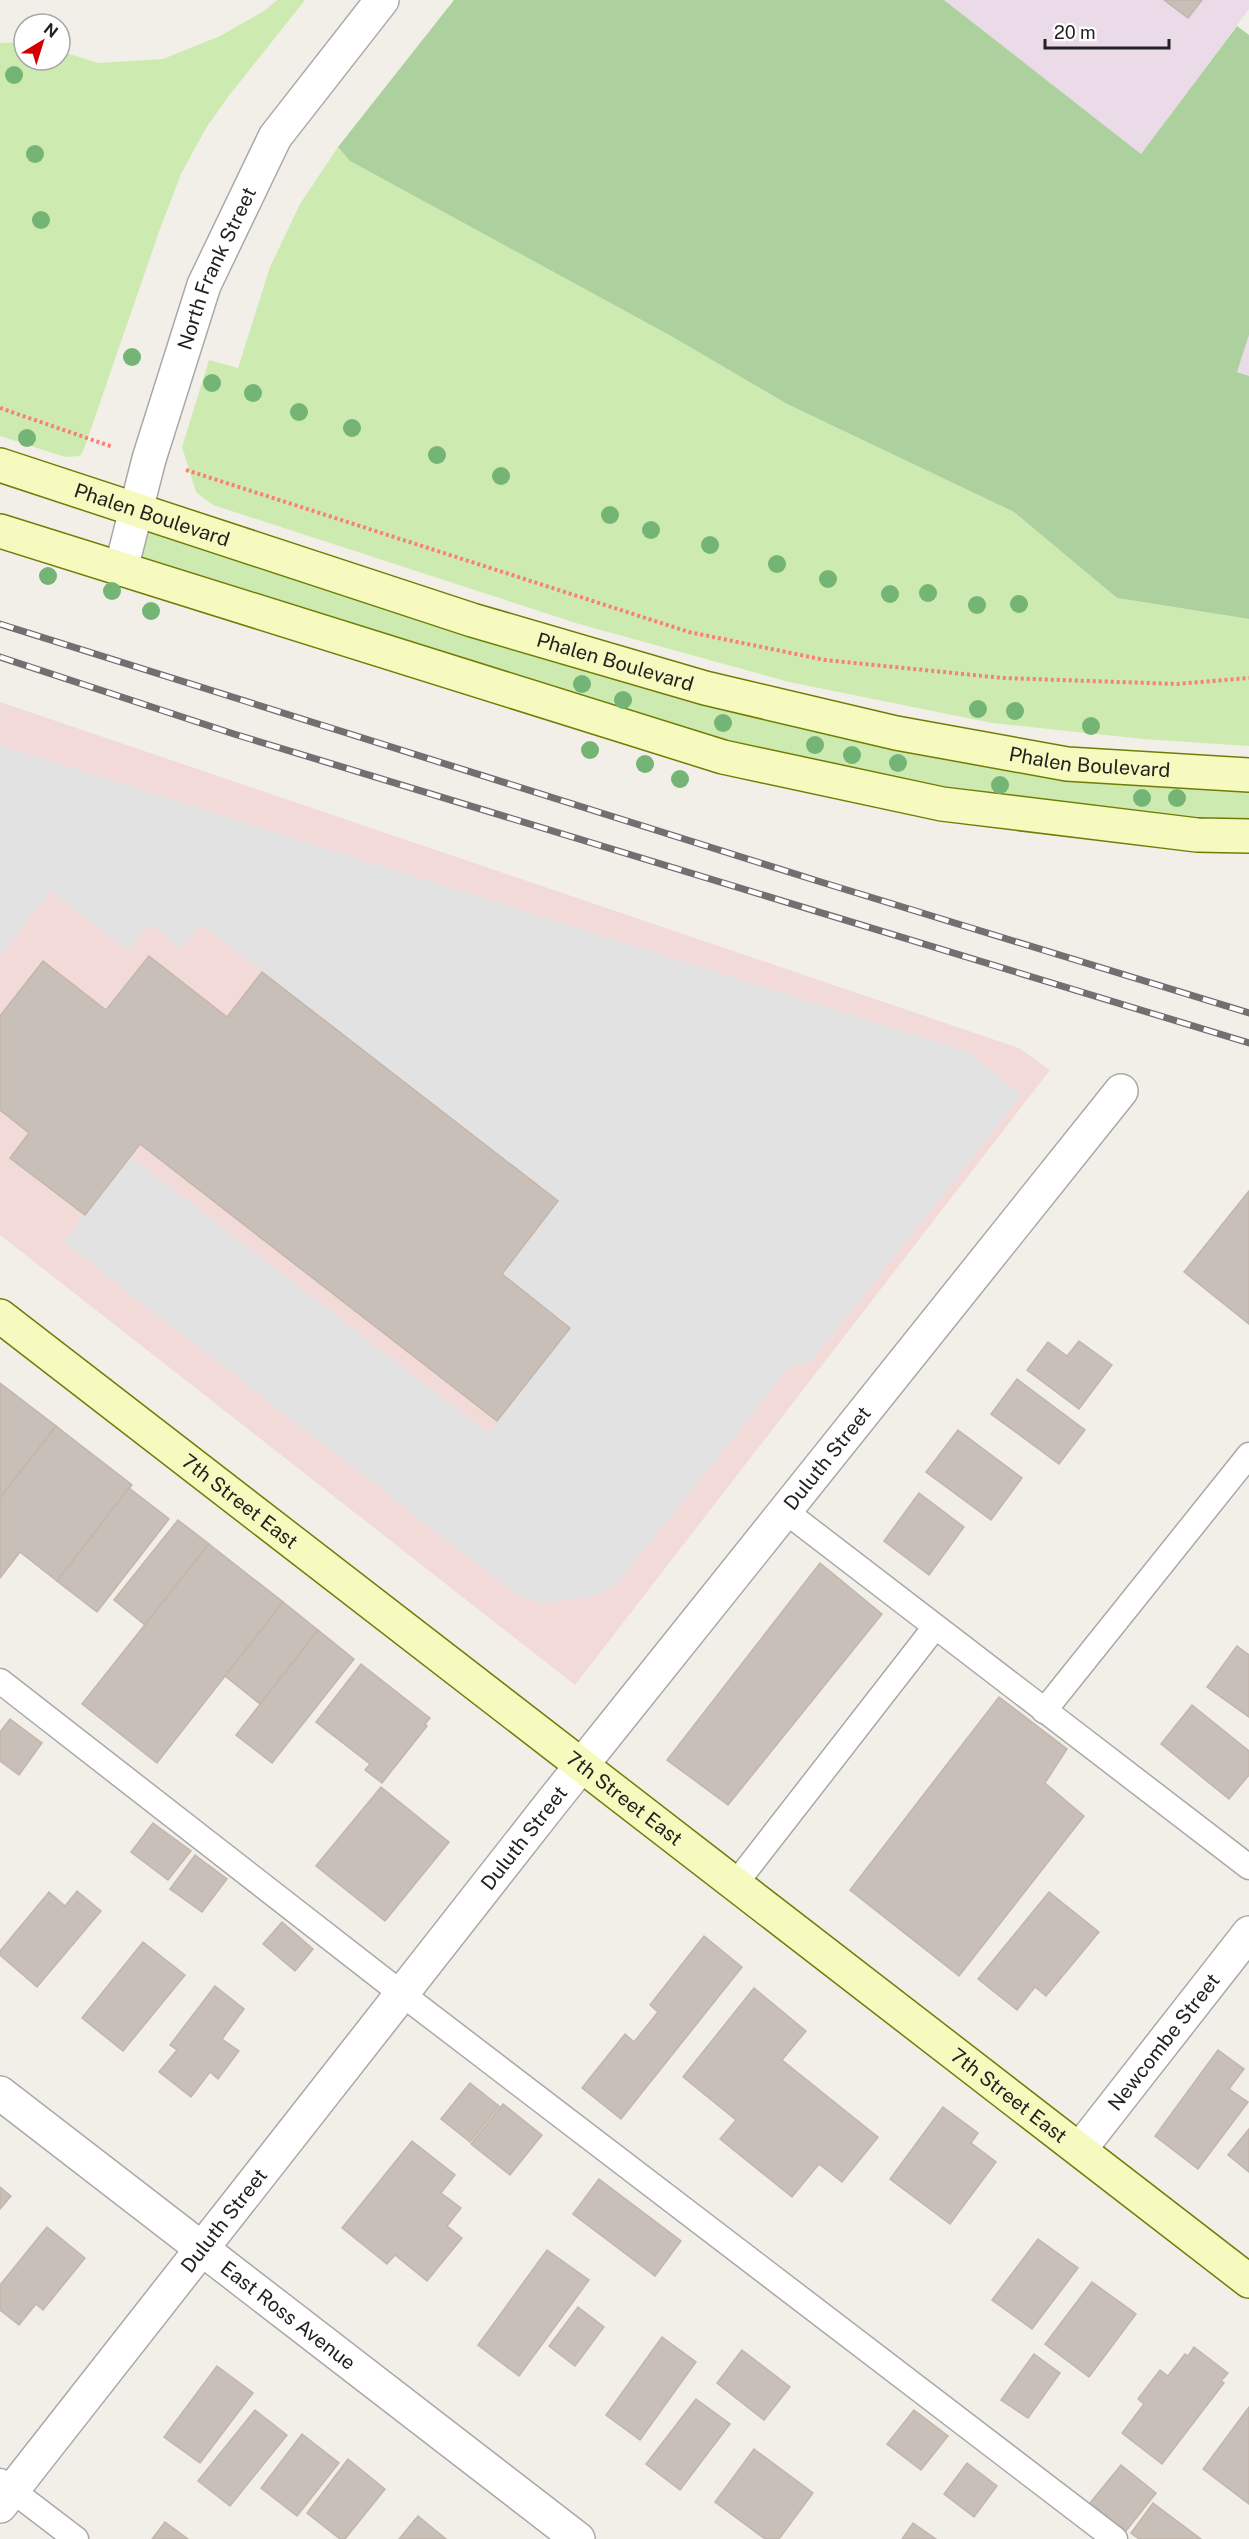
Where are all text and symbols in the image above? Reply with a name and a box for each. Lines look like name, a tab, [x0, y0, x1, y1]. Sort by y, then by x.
north arrow	[12, 12, 72, 72]
scale bar	[1045, 12, 1170, 50]
text: N	[40, 19, 62, 42]
text: 20 m	[1054, 22, 1096, 43]
street label: North Frank Street	[172, 183, 261, 353]
street label: Phalen Boulevard	[71, 478, 233, 552]
street label: Phalen Boulevard	[534, 628, 697, 696]
street label: Phalen Boulevard	[1007, 742, 1171, 782]
street label: Duluth Street	[779, 1402, 876, 1515]
street label: 7th Street East	[177, 1449, 303, 1554]
street label: 7th Street East	[561, 1746, 687, 1851]
street label: Duluth Street	[476, 1781, 572, 1895]
street label: Newcombe Street	[1103, 1969, 1225, 2115]
street label: 7th Street East	[946, 2043, 1072, 2148]
street label: Duluth Street	[176, 2164, 272, 2277]
street label: East Ross Avenue	[216, 2256, 360, 2375]

